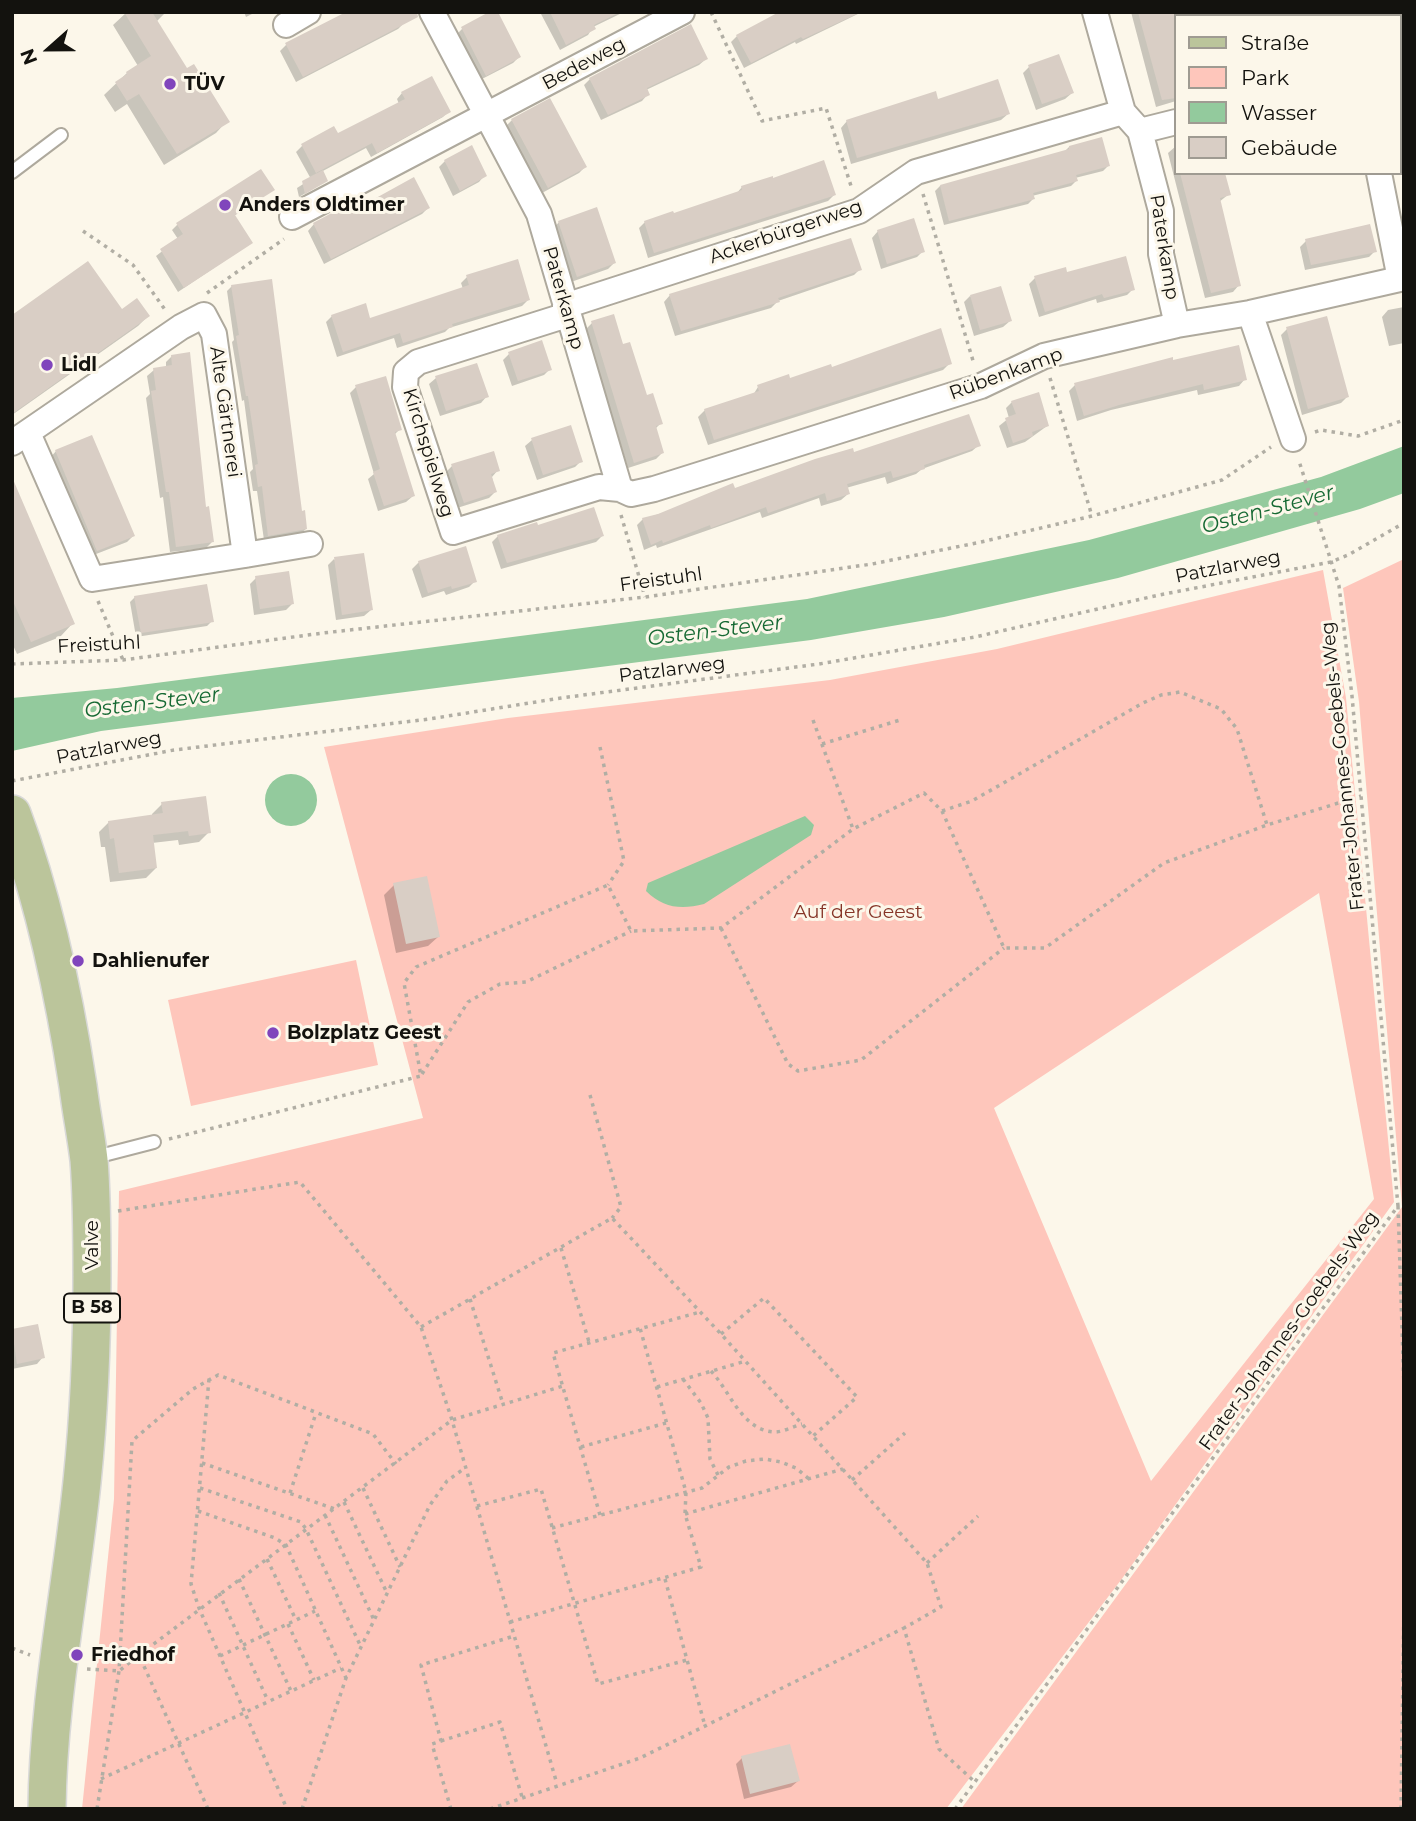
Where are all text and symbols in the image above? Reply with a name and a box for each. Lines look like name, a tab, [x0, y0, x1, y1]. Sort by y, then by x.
north arrow	[14, 14, 84, 84]
legend	[1174, 14, 1402, 175]
text: Straße	[1241, 30, 1309, 55]
street label: Bedeweg	[539, 33, 629, 95]
text: N	[15, 45, 42, 68]
text: Park	[1241, 65, 1289, 90]
place label: TÜV	[184, 73, 225, 95]
marker: TÜV	[162, 76, 178, 92]
text: Wasser	[1241, 100, 1317, 125]
text: Gebäude	[1241, 135, 1338, 160]
street label: Paterkamp	[1144, 193, 1184, 301]
place label: Anders Oldtimer	[239, 194, 405, 216]
street label: Ackerbürgerweg	[706, 195, 866, 269]
marker: Anders Oldtimer	[217, 197, 233, 213]
street label: Paterkamp	[537, 244, 589, 352]
street label: Rübenkamp	[946, 343, 1066, 405]
street label: Alte Gärtnerei	[205, 345, 245, 479]
place label: Lidl	[61, 354, 97, 376]
marker: Lidl	[39, 357, 55, 373]
street label: Kirchspielweg	[397, 386, 459, 520]
water label: Osten-Stever	[1199, 480, 1337, 540]
street label: Patzlarweg	[1173, 546, 1283, 588]
street label: Freistuhl	[618, 563, 704, 597]
water label: Osten-Stever	[646, 610, 784, 652]
street label: Frater-Johannes-Goebels-Weg	[1316, 620, 1370, 912]
street label: Freistuhl	[57, 631, 141, 659]
street label: Patzlarweg	[617, 652, 727, 688]
water label: Osten-Stever	[83, 682, 221, 724]
street label: Patzlarweg	[54, 727, 164, 769]
park label: Auf der Geest	[793, 901, 923, 923]
place label: Dahlienufer	[92, 950, 210, 972]
marker: Dahlienufer	[70, 953, 86, 969]
place label: Bolzplatz Geest	[287, 1022, 442, 1044]
marker: Bolzplatz Geest	[265, 1025, 281, 1041]
street label: Frater-Johannes-Goebels-Weg	[1194, 1207, 1384, 1455]
street label: Valve	[81, 1220, 103, 1270]
road number: B 58	[64, 1294, 120, 1322]
place label: Friedhof	[91, 1644, 175, 1666]
marker: Friedhof	[69, 1647, 85, 1663]

